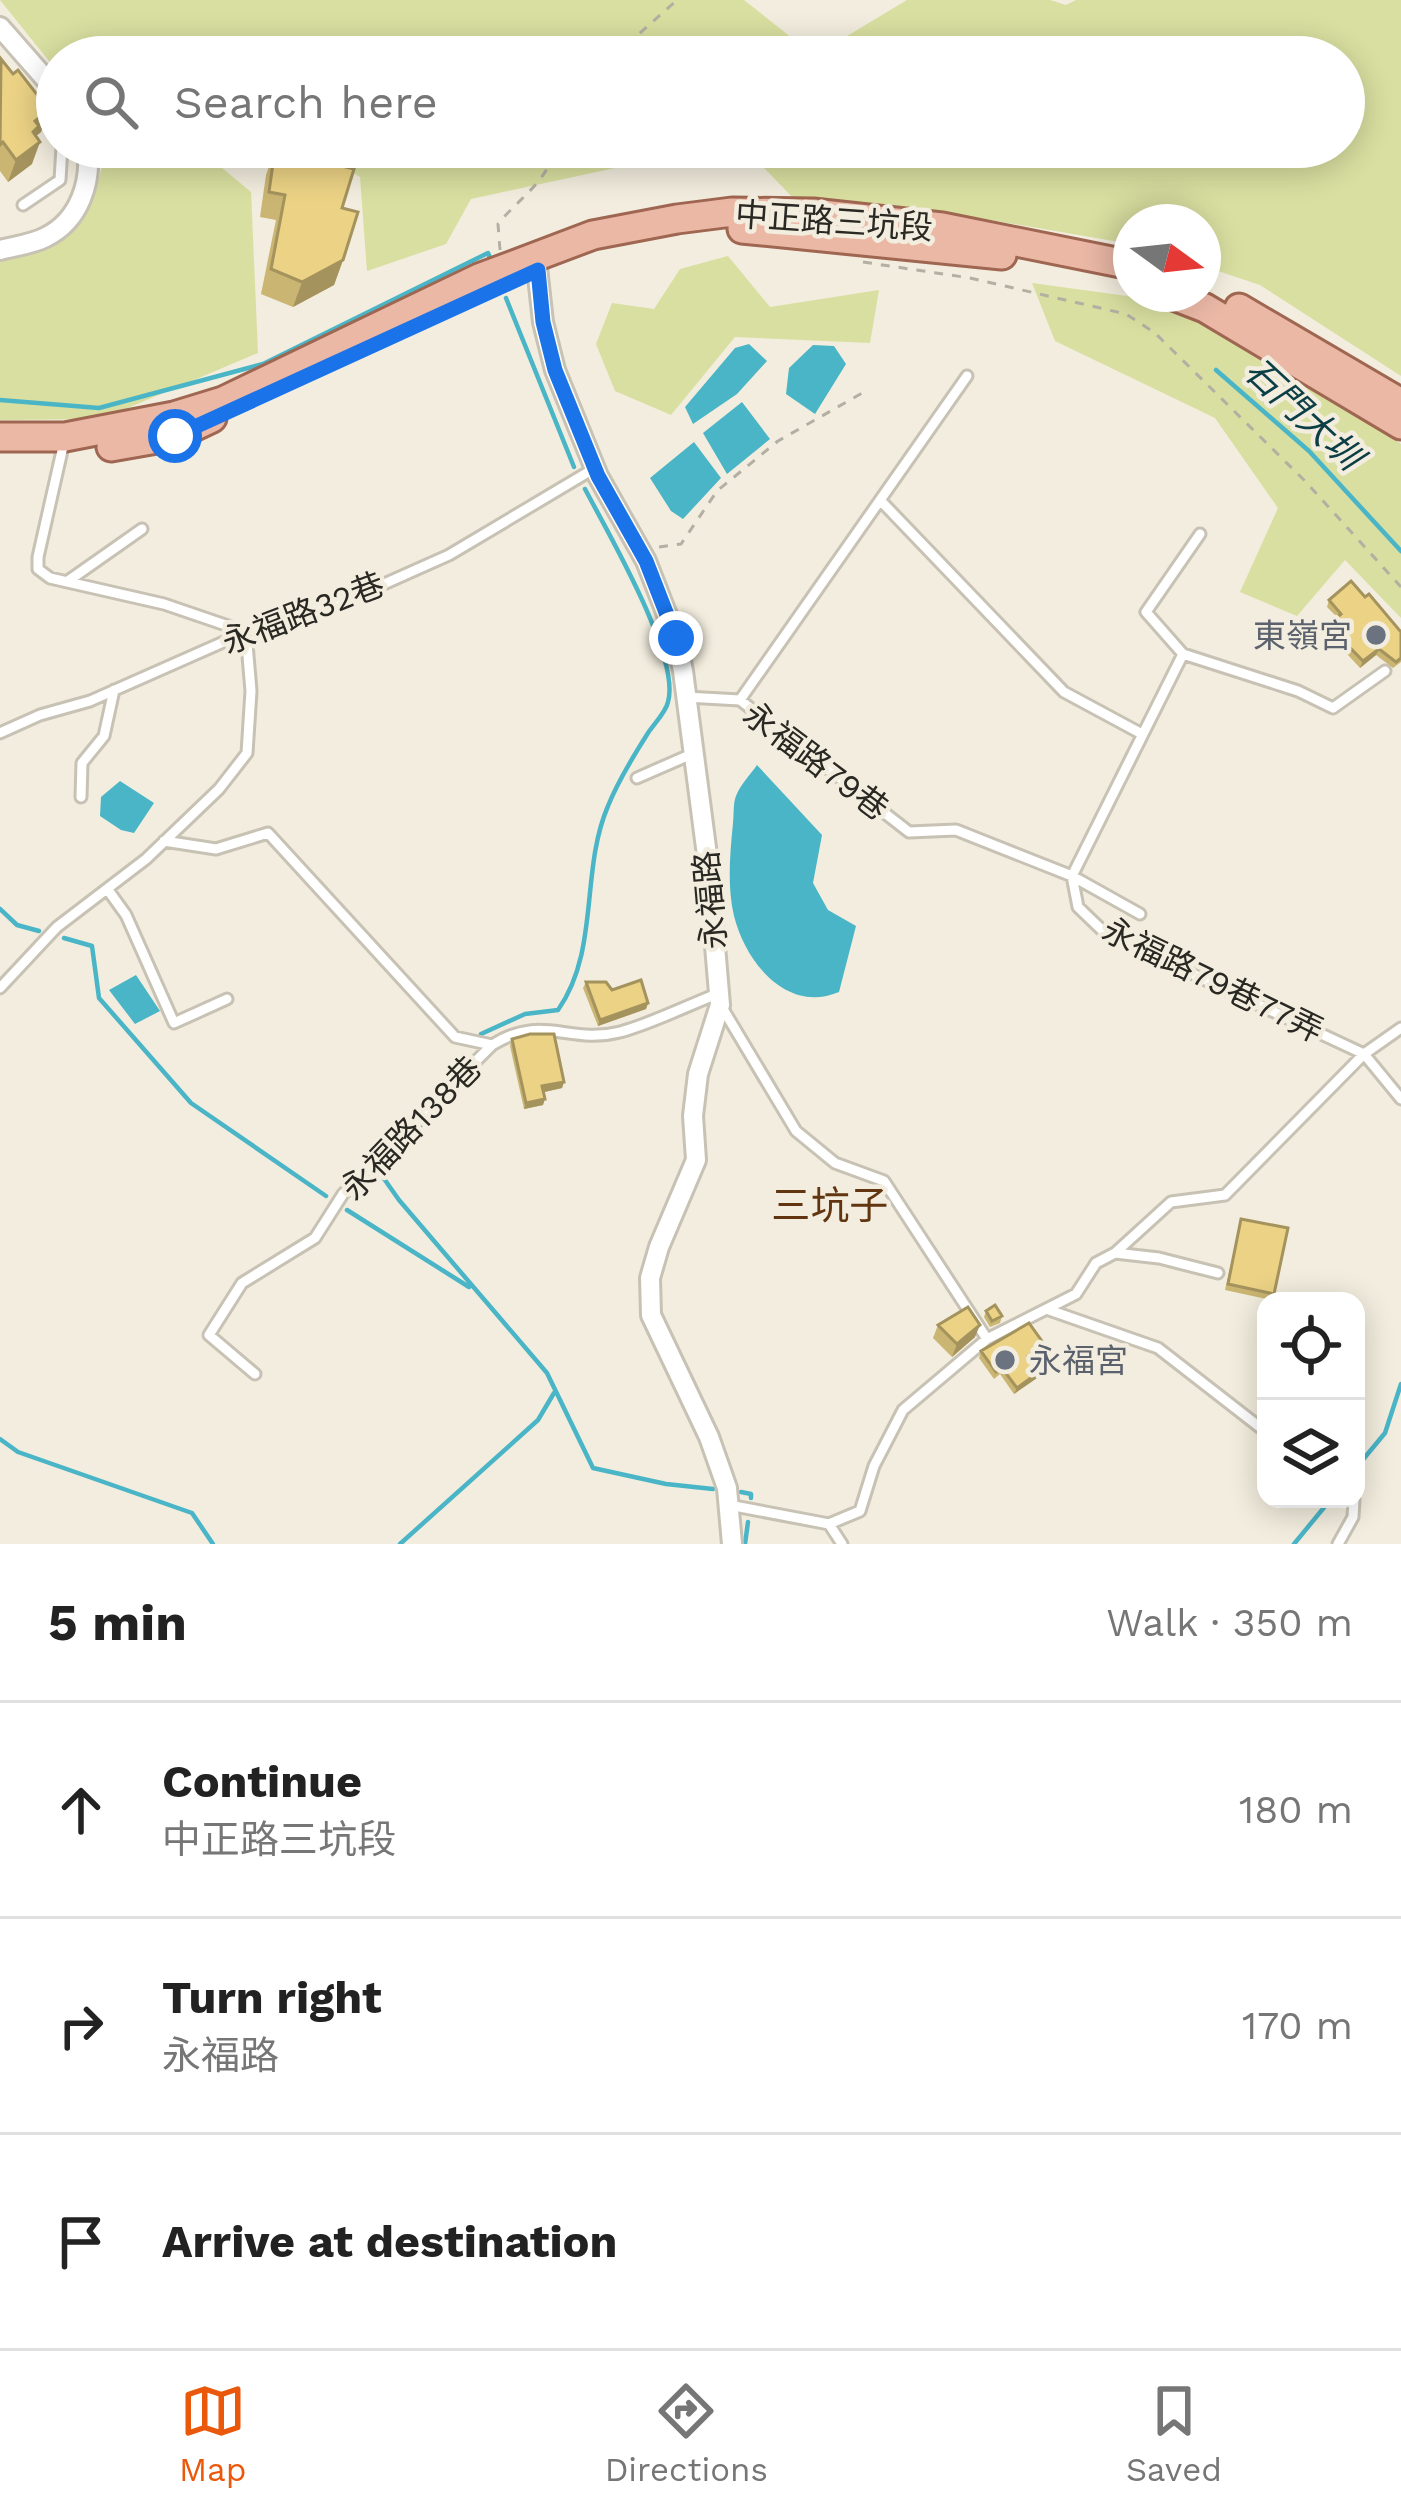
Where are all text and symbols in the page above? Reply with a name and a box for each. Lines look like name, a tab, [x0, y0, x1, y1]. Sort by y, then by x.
search box	[36, 36, 1365, 168]
icon: search	[78, 69, 144, 135]
text: Search here	[174, 76, 438, 129]
street label: 中正路三坑段	[734, 195, 934, 247]
north arrow	[1113, 204, 1221, 312]
water label: 石門大圳	[1236, 350, 1374, 482]
route start	[148, 409, 202, 463]
street label: 永福路32巷	[216, 564, 390, 662]
route end	[649, 611, 703, 665]
place label: 東嶺宮	[1253, 616, 1352, 655]
marker: 東嶺宮	[1363, 622, 1389, 648]
street label: 永福路79巷	[736, 694, 896, 828]
street label: 永福路	[686, 849, 734, 951]
street label: 永福路79巷77弄	[1096, 910, 1330, 1050]
street label: 永福路138巷	[333, 1048, 489, 1208]
district label: 三坑子	[771, 1183, 889, 1228]
map controls	[1257, 1292, 1365, 1508]
button: locate	[1257, 1292, 1365, 1400]
place label: 永福宮	[1029, 1341, 1128, 1380]
marker: 永福宮	[992, 1347, 1018, 1373]
button: layers	[1257, 1400, 1365, 1508]
text: 5 min	[48, 1593, 187, 1652]
text: Walk · 350 m	[1106, 1600, 1353, 1645]
text: Continue	[162, 1755, 362, 1808]
icon: ahead	[48, 1777, 114, 1843]
text: 180 m	[1239, 1787, 1353, 1832]
text: 中正路三坑段	[162, 1817, 396, 1862]
text: Turn right	[162, 1971, 382, 2024]
icon: right	[48, 1993, 114, 2059]
text: 170 m	[1242, 2003, 1353, 2048]
text: 永福路	[162, 2033, 279, 2078]
icon: arrive	[48, 2209, 114, 2275]
text: Arrive at destination	[162, 2215, 617, 2268]
tab: Map	[179, 2378, 246, 2489]
tab: Directions	[605, 2378, 768, 2489]
tab: Saved	[1126, 2378, 1222, 2489]

